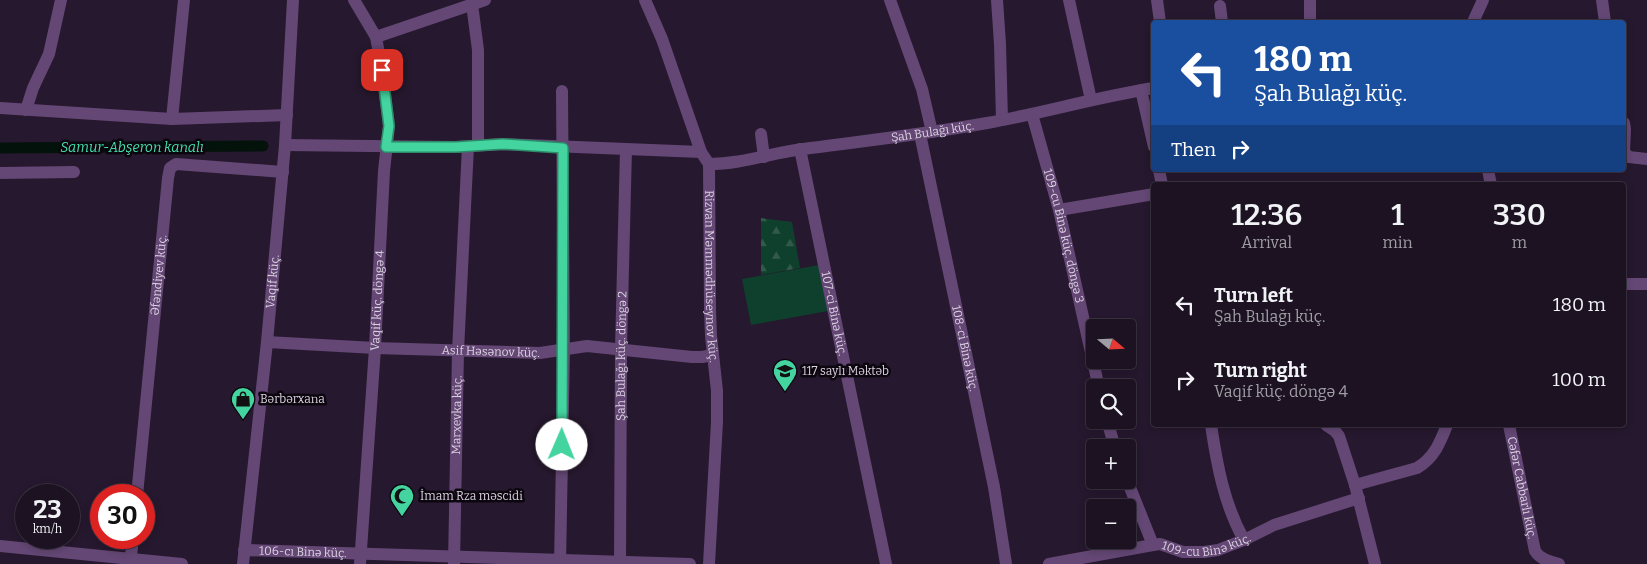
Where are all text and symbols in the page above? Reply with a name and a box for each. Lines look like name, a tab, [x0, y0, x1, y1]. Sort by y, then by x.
text: 180 m	[1254, 38, 1352, 80]
icon: left	[1171, 40, 1236, 105]
pin	[361, 49, 403, 91]
icon: arrive	[368, 56, 396, 84]
text: Şah Bulağı küç.	[1254, 80, 1407, 107]
street label: Şah Bulağı küç.	[890, 118, 975, 145]
icon: right	[1226, 135, 1254, 163]
text: Then	[1171, 138, 1216, 161]
water label: Samur-Abşeron kanalı	[60, 139, 204, 156]
street label: 109-cu Binə küç. döngə 3	[1041, 167, 1087, 305]
street label: Rizvan Məmmədhüseynov küç.	[702, 190, 721, 363]
text: 12:36	[1231, 197, 1302, 233]
text: 1	[1391, 197, 1404, 233]
text: 330	[1493, 197, 1546, 233]
text: Arrival	[1241, 233, 1292, 252]
text: min	[1382, 233, 1413, 252]
text: m	[1512, 233, 1527, 252]
street label: Əfəndiyev küç.	[148, 234, 169, 316]
street label: Vaqif küç. döngə 4	[368, 250, 387, 351]
street label: Vaqif küç.	[263, 254, 282, 309]
street label: 107-ci Binə küç.	[818, 270, 850, 357]
text: Turn left	[1214, 284, 1293, 307]
street label: Şah Bulağı küç. döngə 2	[614, 291, 629, 421]
icon: left	[1171, 291, 1199, 319]
text: 180 m	[1553, 293, 1606, 316]
street label: 108-ci Binə küç.	[949, 304, 981, 393]
text: Şah Bulağı küç.	[1214, 307, 1325, 326]
north arrow	[1086, 319, 1136, 369]
map controls	[1086, 319, 1136, 549]
street label: Asif Həsənov küç.	[441, 343, 540, 360]
school or university icon: 117 saylı Məktəb	[772, 358, 798, 392]
text: Turn right	[1214, 359, 1307, 382]
place label: 117 saylı Məktəb	[802, 364, 889, 378]
icon: right	[1171, 366, 1199, 394]
text: 100 m	[1552, 368, 1606, 391]
street label: Marxevka küç.	[449, 375, 465, 455]
button: search	[1086, 379, 1136, 429]
text: Vaqif küç. döngə 4	[1214, 382, 1348, 401]
shop icon: Bərbərxana	[230, 386, 256, 420]
place label: Bərbərxana	[260, 392, 325, 406]
position arrow	[535, 418, 587, 470]
street label: Cəfər Cabbarlı küç.	[1505, 435, 1539, 540]
button: +	[1086, 439, 1136, 489]
mosque icon: İmam Rza məscidi	[389, 483, 415, 517]
speed limit sign: 30	[90, 484, 155, 549]
place label: İmam Rza məscidi	[420, 488, 523, 503]
text: 23	[33, 495, 62, 525]
button: −	[1086, 499, 1136, 549]
text: km/h	[33, 522, 62, 536]
street label: 109-cu Binə küç.	[1160, 531, 1253, 559]
street label: 106-cı Binə küç.	[259, 543, 347, 560]

